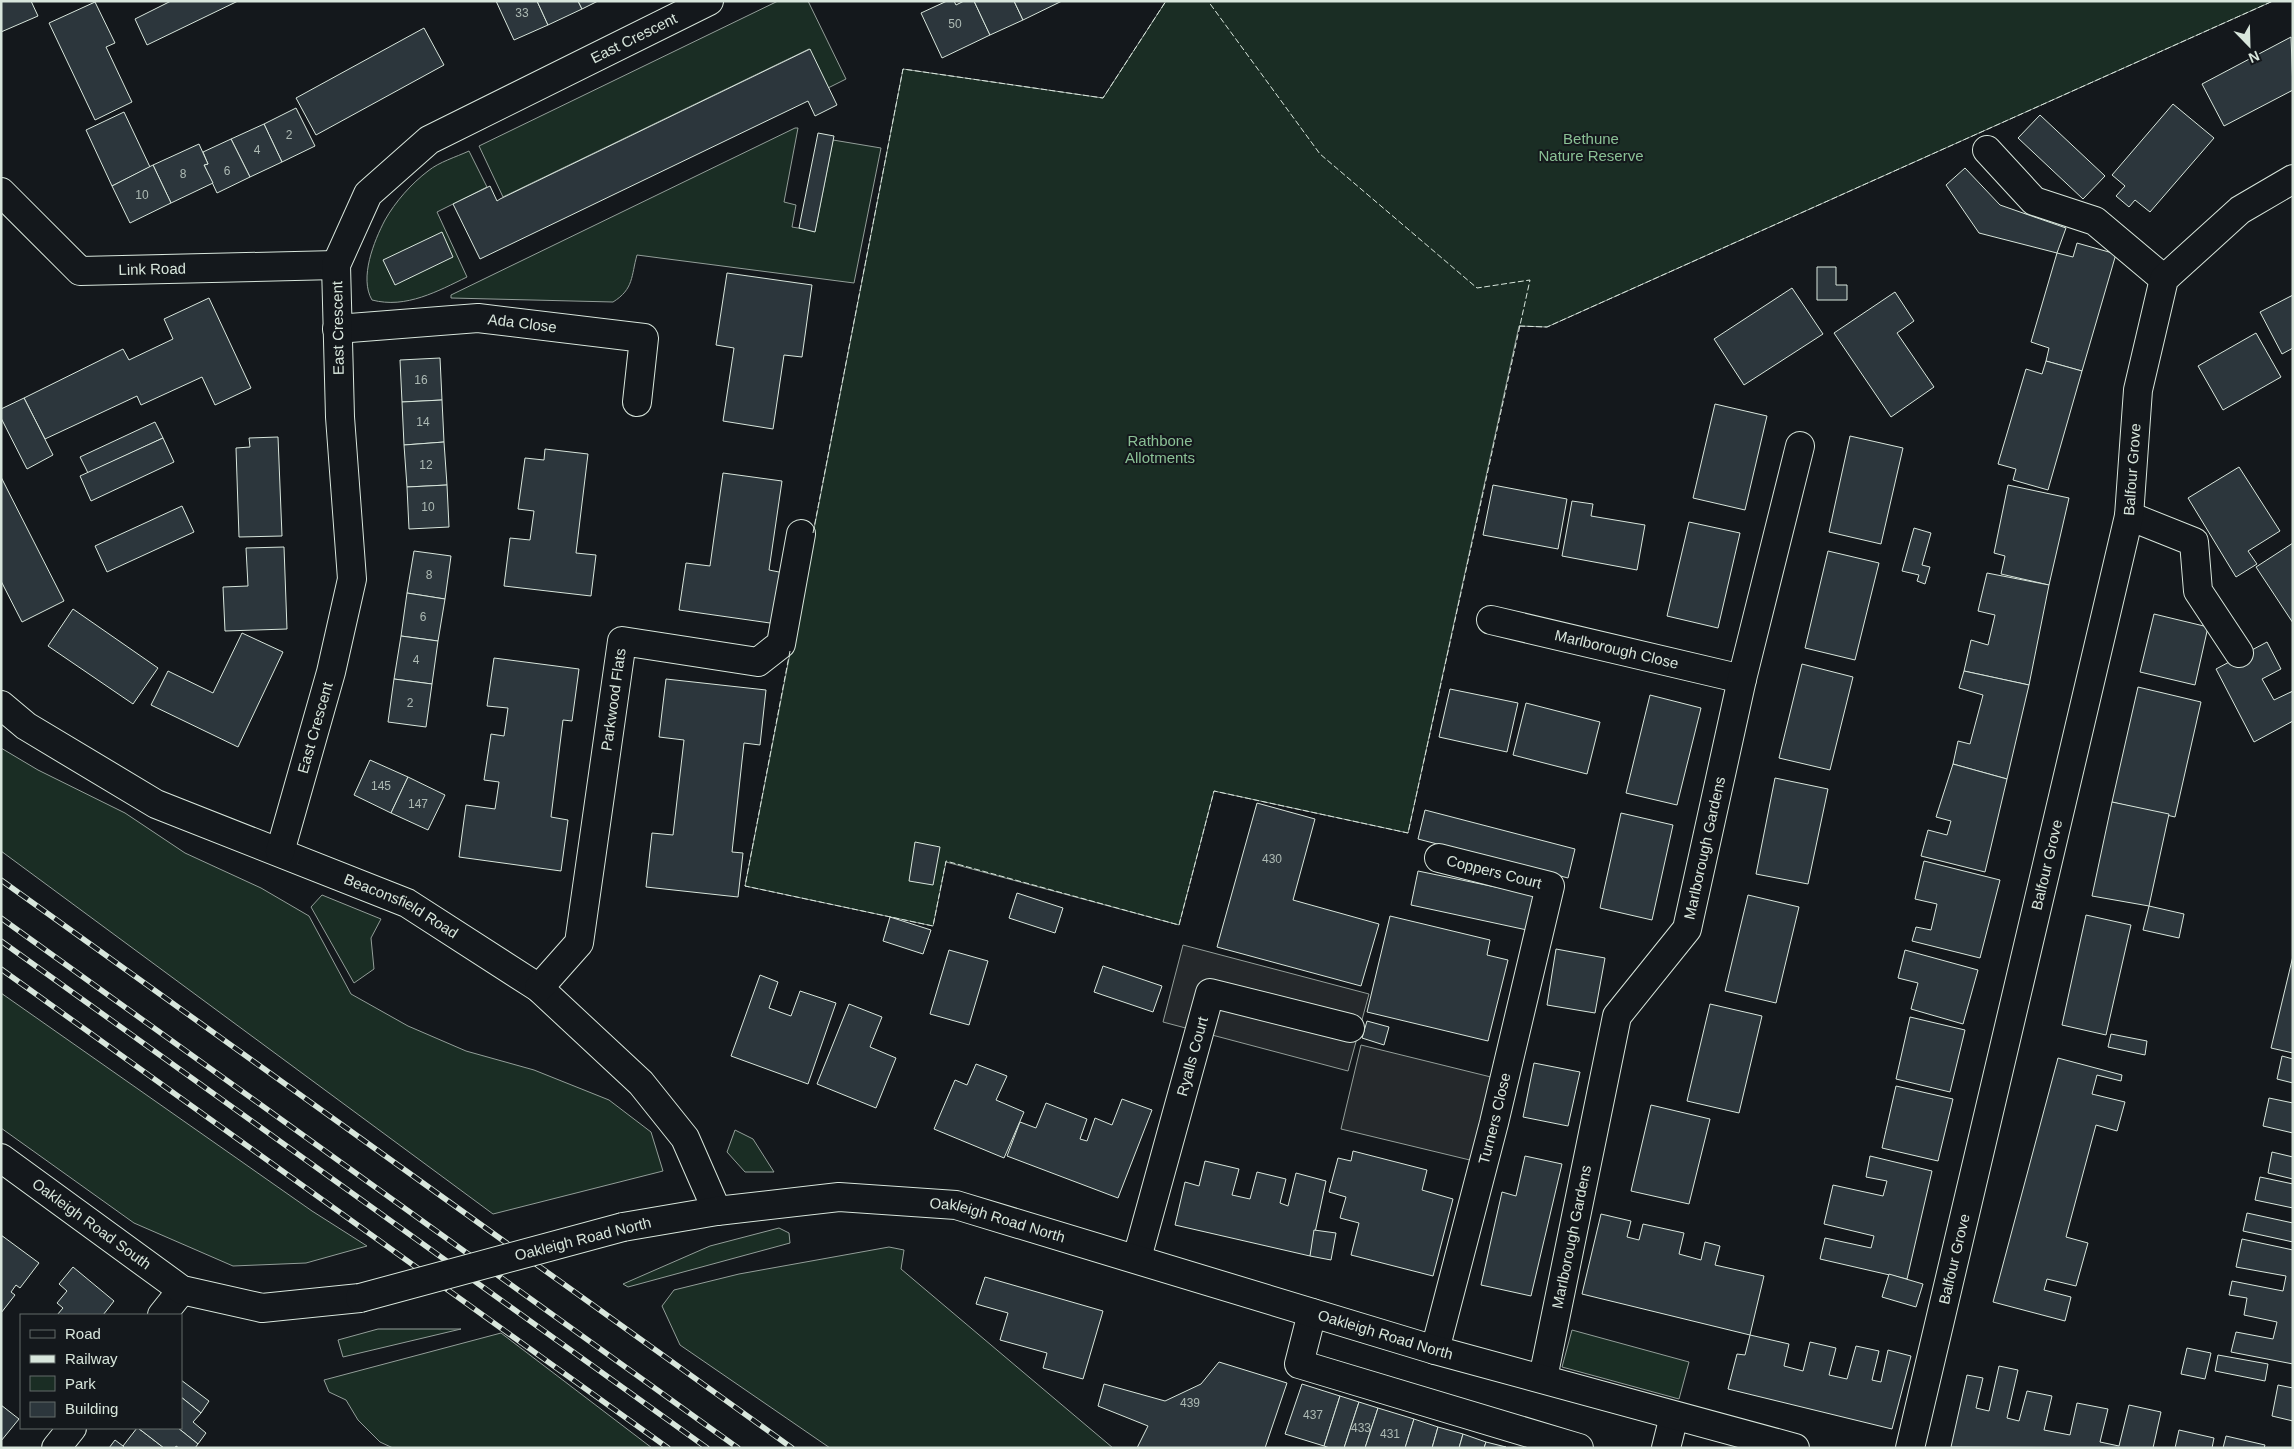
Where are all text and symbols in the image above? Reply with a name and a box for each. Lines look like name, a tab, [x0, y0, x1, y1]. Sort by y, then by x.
house number: 33	[515, 6, 529, 20]
street label: East Crescent	[588, 9, 680, 66]
house number: 50	[948, 17, 962, 31]
north arrow	[2224, 20, 2274, 70]
text: N	[2246, 48, 2262, 66]
house number: 2	[286, 128, 293, 142]
park label: Bethune Nature Reserve	[1538, 130, 1644, 164]
house number: 4	[254, 143, 261, 157]
house number: 6	[224, 164, 231, 178]
house number: 8	[180, 167, 187, 181]
house number: 10	[135, 188, 149, 202]
street label: Link Road	[118, 260, 186, 278]
street label: East Crescent	[328, 280, 347, 375]
street label: Ada Close	[487, 310, 558, 335]
house number: 16	[414, 373, 428, 387]
house number: 14	[416, 415, 430, 429]
street label: Balfour Grove	[2120, 423, 2144, 516]
park label: Rathbone Allotments	[1125, 432, 1195, 466]
house number: 12	[419, 458, 433, 472]
house number: 10	[421, 500, 435, 514]
house number: 8	[426, 568, 433, 582]
house number: 6	[420, 610, 427, 624]
street label: Marlborough Close	[1553, 626, 1680, 672]
street label: Parkwood Flats	[597, 647, 629, 752]
house number: 4	[413, 653, 420, 667]
street label: East Crescent	[294, 679, 336, 775]
house number: 2	[407, 696, 414, 710]
street label: Marlborough Gardens	[1680, 775, 1728, 921]
house number: 145	[371, 779, 391, 793]
house number: 147	[408, 797, 428, 811]
street label: Balfour Grove	[2028, 818, 2065, 912]
street label: Coppers Court	[1445, 851, 1544, 892]
house number: 430	[1262, 852, 1282, 866]
street label: Beaconsfield Road	[342, 870, 461, 942]
street label: Ryalls Court	[1173, 1014, 1211, 1098]
street label: Turners Close	[1475, 1071, 1514, 1166]
street label: Marlborough Gardens	[1548, 1164, 1594, 1310]
street label: Oakleigh Road South	[29, 1175, 154, 1272]
street label: Oakleigh Road North	[929, 1194, 1067, 1246]
street label: Balfour Grove	[1935, 1212, 1973, 1306]
street label: Oakleigh Road North	[513, 1213, 653, 1264]
street label: Oakleigh Road North	[1316, 1306, 1455, 1362]
legend	[20, 1314, 182, 1429]
text: Road	[65, 1325, 101, 1342]
text: Railway	[65, 1350, 118, 1367]
text: Park	[65, 1375, 96, 1392]
house number: 439	[1180, 1396, 1200, 1410]
text: Building	[65, 1400, 118, 1417]
house number: 437	[1303, 1408, 1323, 1422]
house number: 433	[1351, 1421, 1371, 1435]
house number: 431	[1380, 1427, 1400, 1441]

